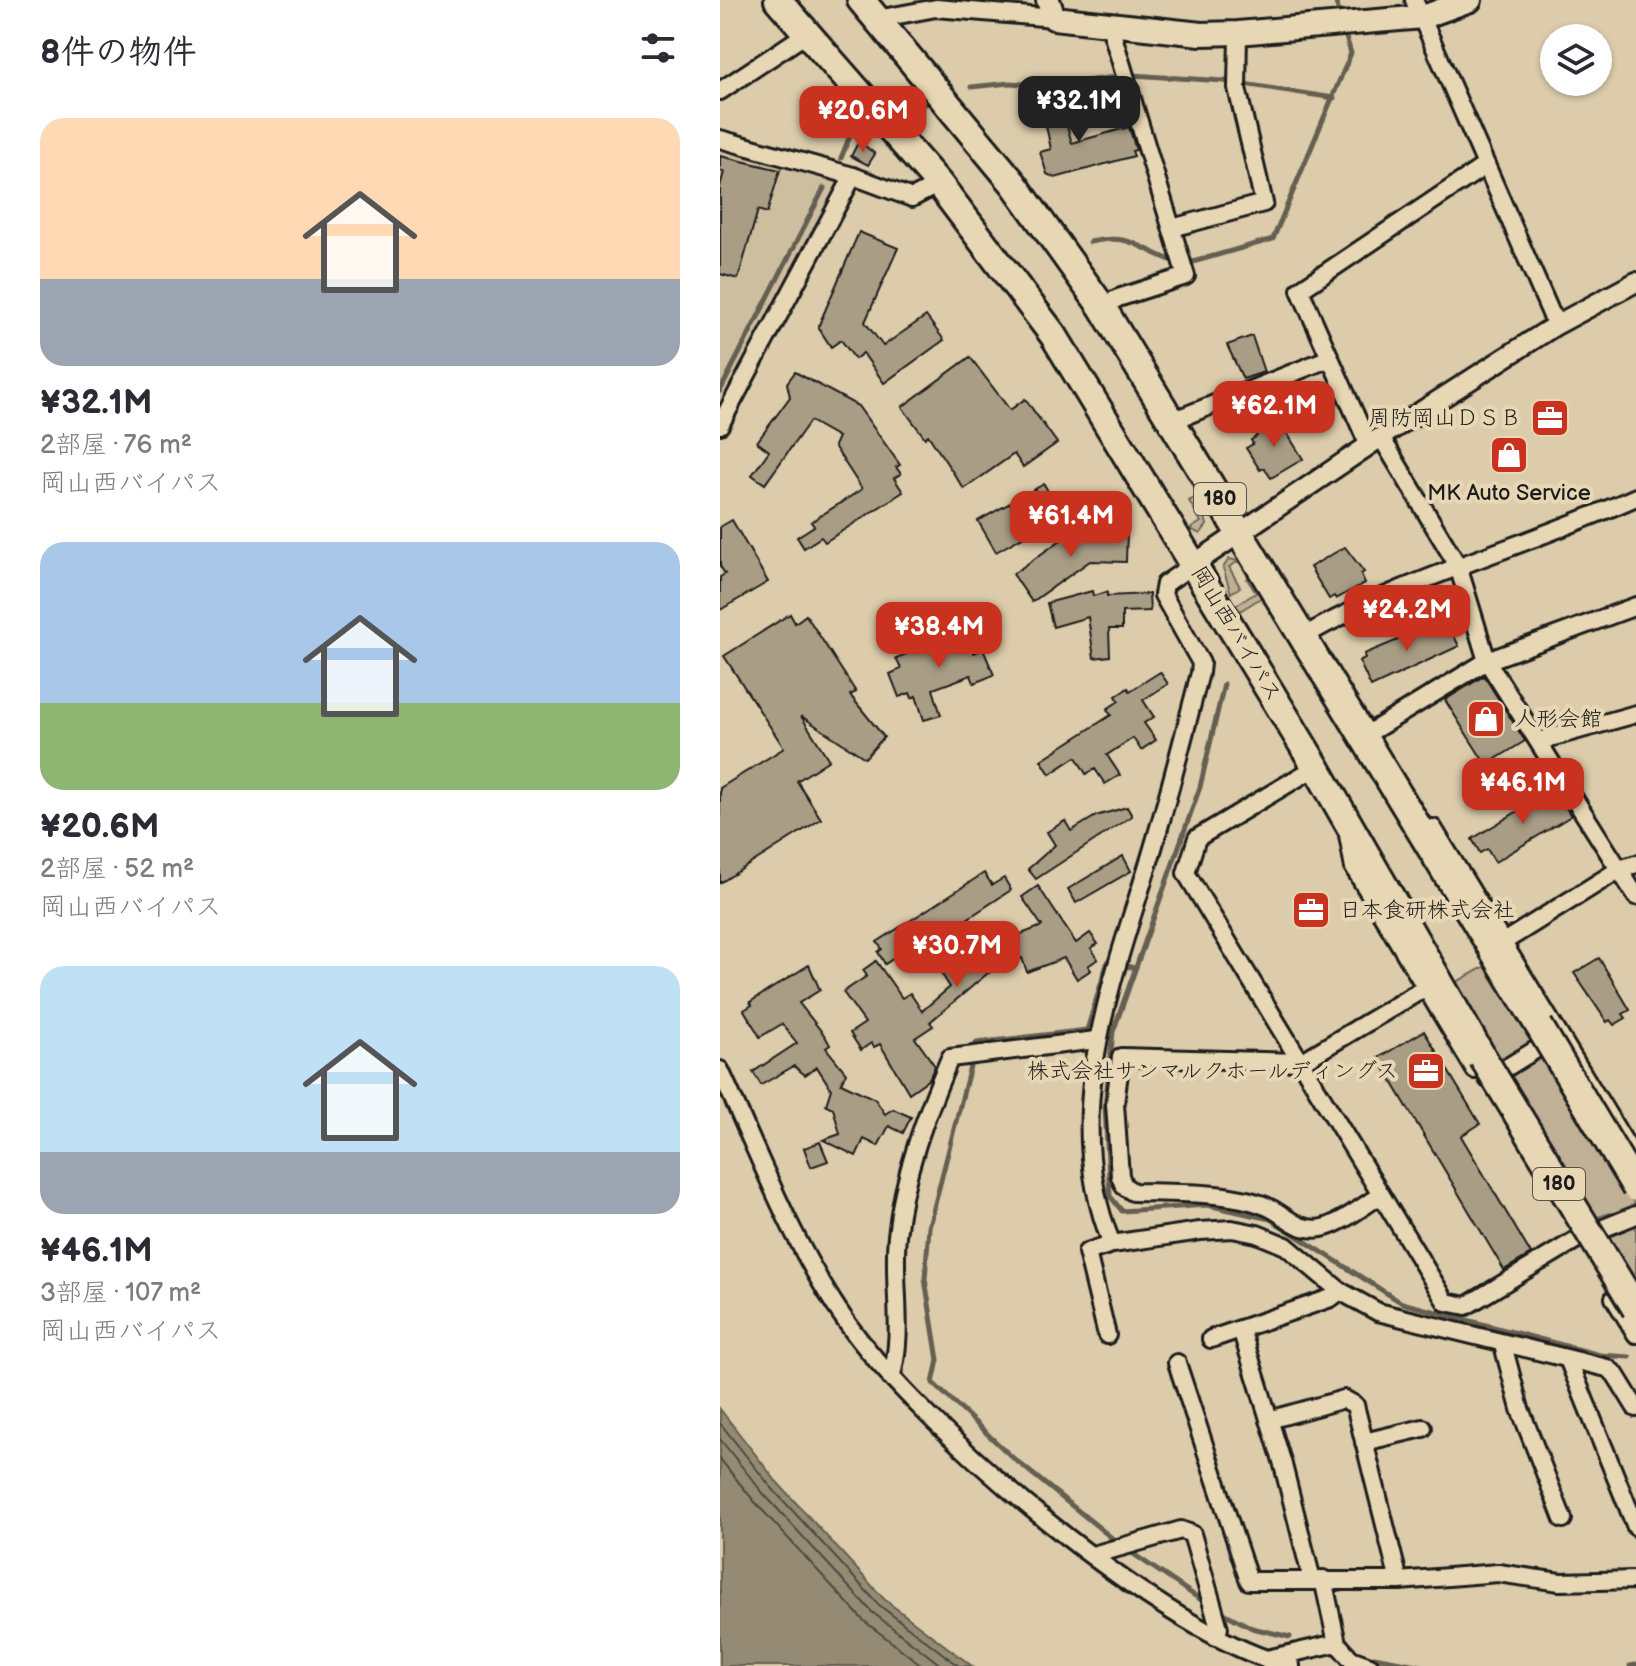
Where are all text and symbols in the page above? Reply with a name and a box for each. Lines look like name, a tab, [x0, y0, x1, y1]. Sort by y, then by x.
map controls	[1540, 24, 1612, 96]
button: layers	[1540, 24, 1612, 96]
icon: filters	[636, 26, 680, 70]
text: 8件の物件	[40, 32, 196, 73]
pin: ¥32.1M	[1014, 76, 1144, 144]
pin: ¥20.6M	[798, 86, 928, 154]
text: ¥32.1M	[1036, 86, 1122, 117]
text: ¥20.6M	[817, 96, 909, 127]
icon: home	[288, 170, 432, 314]
pin: ¥62.1M	[1209, 381, 1339, 449]
text: ¥32.1M	[40, 382, 152, 423]
text: ¥62.1M	[1231, 391, 1317, 422]
office icon: 周防岡山ＤＳＢ	[1529, 397, 1571, 439]
place label: 周防岡山ＤＳＢ	[1368, 405, 1522, 432]
text: 2部屋 · 76 m²	[40, 430, 192, 461]
shop icon: MK Auto Service	[1488, 434, 1530, 476]
text: 岡山西バイパス	[40, 468, 221, 499]
place label: MK Auto Service	[1427, 480, 1591, 507]
road number: 180	[1194, 483, 1246, 515]
pin: ¥61.4M	[1006, 491, 1136, 559]
text: ¥61.4M	[1028, 501, 1114, 532]
street label: 岡山西バイパス	[1185, 561, 1287, 707]
pin: ¥24.2M	[1342, 585, 1472, 653]
icon: home	[288, 594, 432, 738]
text: ¥24.2M	[1362, 595, 1452, 626]
pin: ¥38.4M	[874, 602, 1004, 670]
text: ¥38.4M	[894, 612, 984, 643]
shop icon: 人形会館	[1465, 698, 1507, 740]
place label: 人形会館	[1514, 706, 1602, 733]
pin: ¥46.1M	[1458, 758, 1588, 826]
text: ¥46.1M	[1480, 768, 1566, 799]
text: ¥20.6M	[40, 806, 159, 847]
text: 2部屋 · 52 m²	[40, 854, 194, 885]
office icon: 日本食研株式会社	[1290, 889, 1332, 931]
text: 岡山西バイパス	[40, 892, 221, 923]
place label: 日本食研株式会社	[1339, 897, 1515, 924]
pin: ¥30.7M	[892, 921, 1022, 989]
text: ¥30.7M	[912, 931, 1002, 962]
icon: home	[288, 1018, 432, 1162]
office icon: 株式会社サンマルクホールディングス	[1405, 1050, 1447, 1092]
place label: 株式会社サンマルクホールディングス	[1027, 1058, 1398, 1085]
road number: 180	[1533, 1168, 1585, 1200]
text: ¥46.1M	[40, 1230, 153, 1271]
text: 3部屋 · 107 m²	[40, 1278, 201, 1309]
text: 岡山西バイパス	[40, 1316, 221, 1347]

